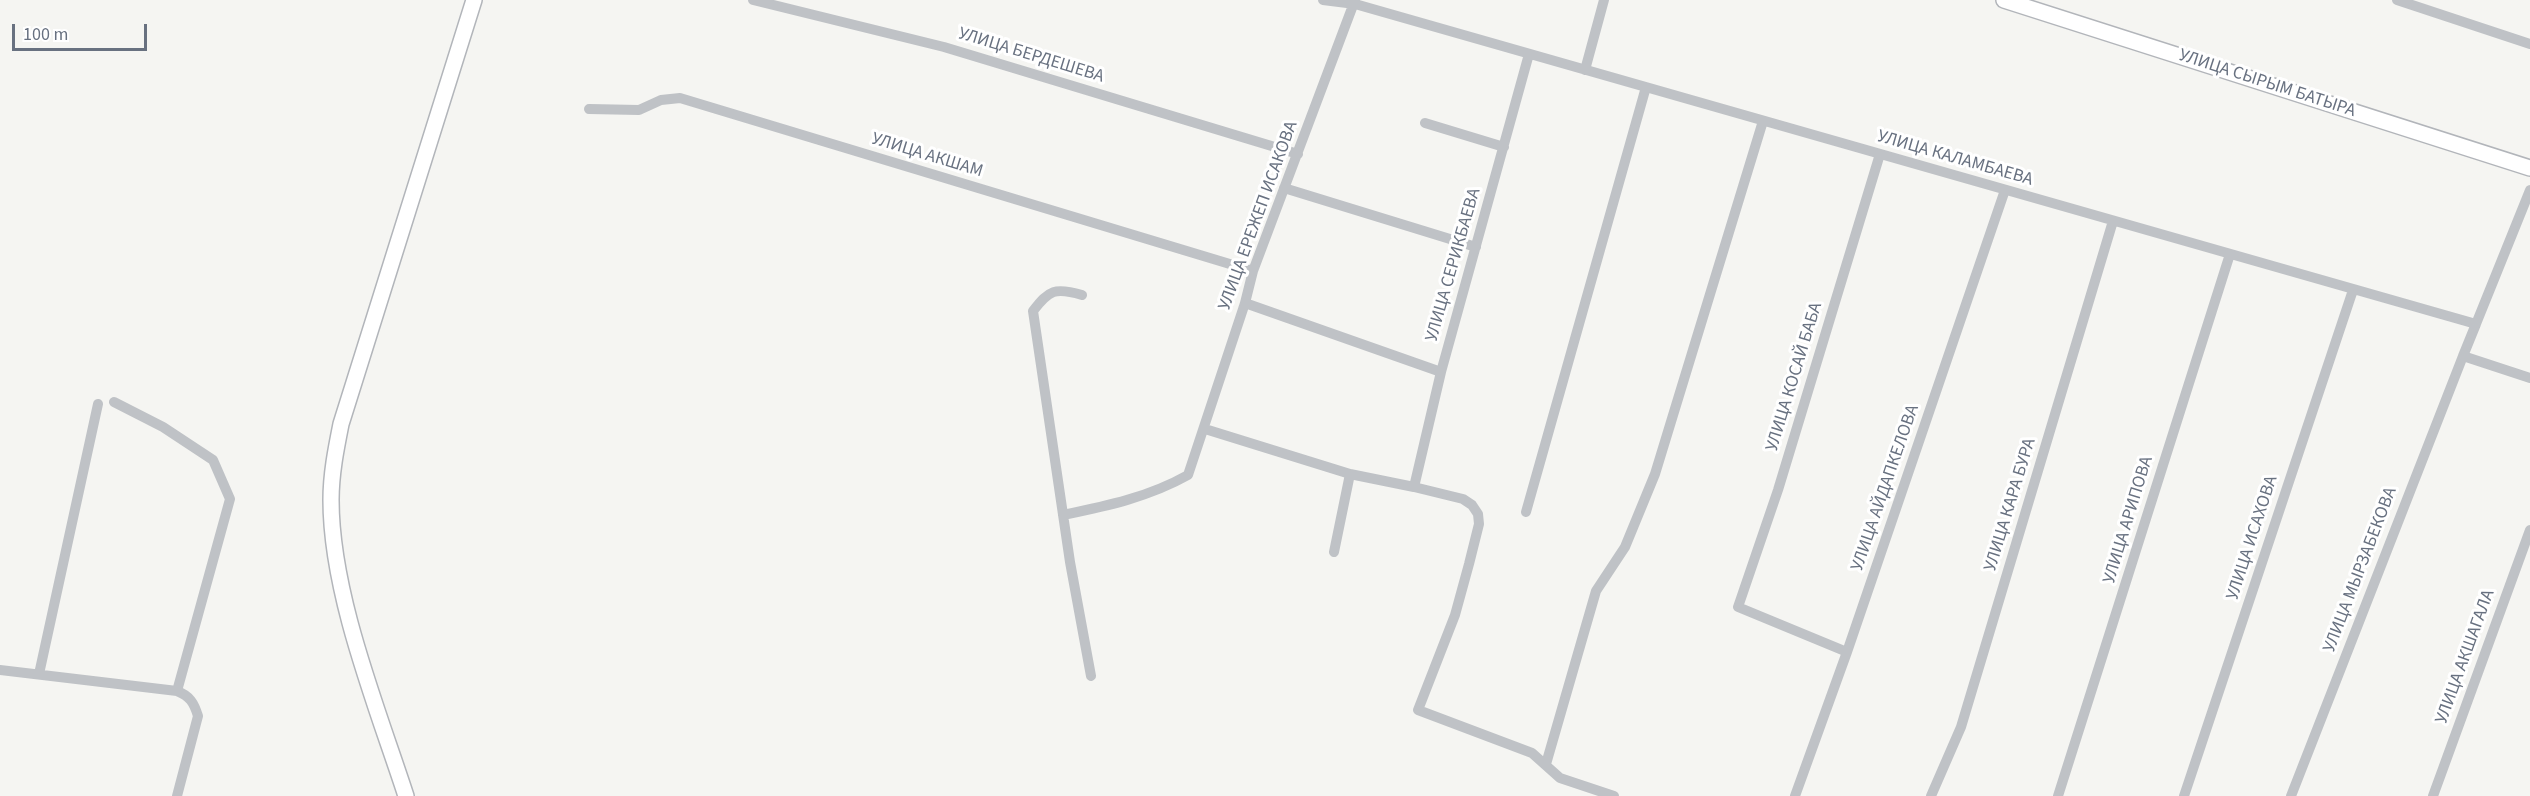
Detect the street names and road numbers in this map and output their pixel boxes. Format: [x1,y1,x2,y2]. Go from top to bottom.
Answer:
street label: УЛИЦА БЕРДЕШЕВА [956,24,1106,88]
street label: УЛИЦА СЫРЫМ БАТЫРА [2176,45,2358,123]
street label: УЛИЦА ЕРЕЖЕП ИСАКОВА [1215,119,1303,313]
street label: УЛИЦА КАЛАМБАЕВА [1875,126,2035,192]
street label: УЛИЦА АКШАМ [869,129,985,183]
street label: УЛИЦА СЕРИКБАЕВА [1422,186,1486,344]
street label: УЛИЦА КОСАЙ БАБА [1762,300,1828,454]
street label: УЛИЦА АЙДАПКЕЛОВА [1847,402,1925,574]
street label: УЛИЦА КАРА БУРА [1981,436,2041,574]
street label: УЛИЦА АРИПОВА [2099,454,2159,586]
street label: УЛИЦА ИСАХОВА [2223,473,2283,603]
street label: УЛИЦА МЫРЗАБЕКОВА [2320,484,2402,656]
street label: УЛИЦА АКШАГАЛА [2432,587,2500,727]

